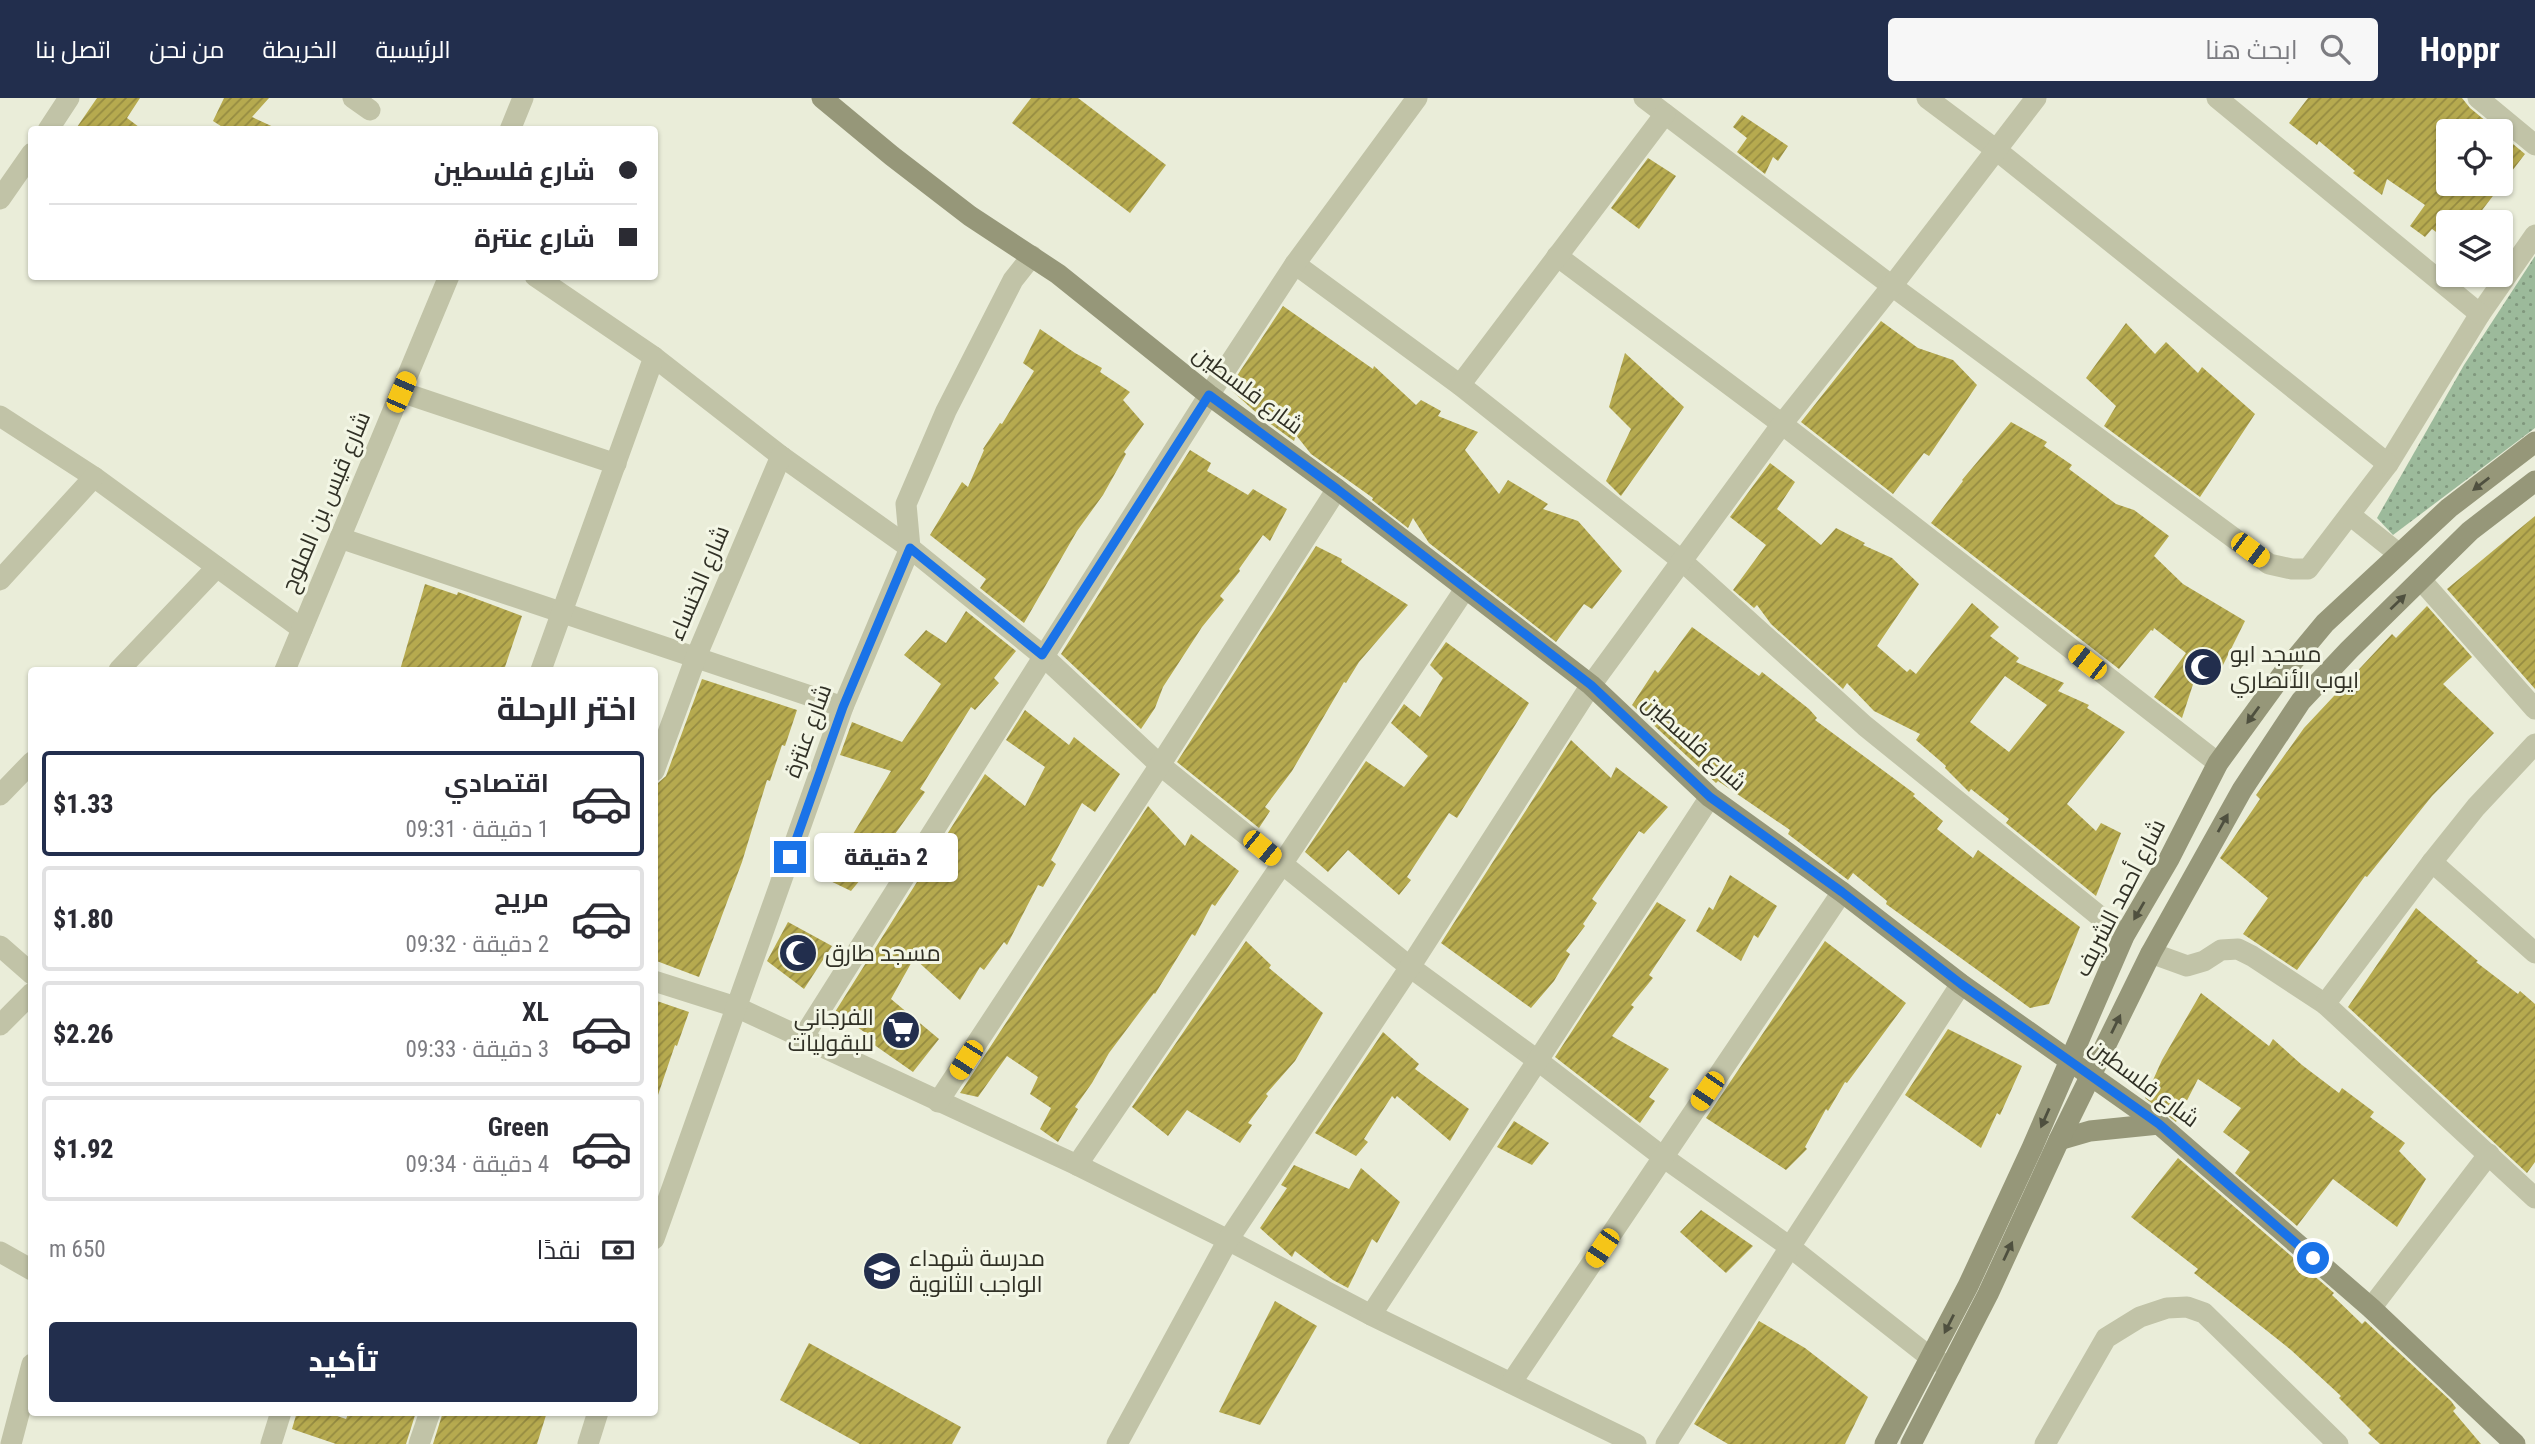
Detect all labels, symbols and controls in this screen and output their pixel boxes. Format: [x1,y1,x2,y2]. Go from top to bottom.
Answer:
search box [1888,18,2378,81]
icon: search [2316,30,2354,68]
text: Hoppr [2420,30,2500,69]
text: ابحث هنا [2205,35,2298,65]
text: اتصل بنا [35,36,111,64]
text: من نحن [149,36,225,64]
text: الخريطة [263,36,337,64]
text: الرئيسية [375,36,451,64]
map controls [2436,119,2513,287]
button: locate [2436,119,2513,196]
text: شارع فلسطين [434,156,595,186]
button: layers [2436,210,2513,287]
text: شارع عنترة [474,223,595,253]
street label: شارع فلسطين [1186,340,1308,442]
car [384,369,419,415]
street label: شارع قيس بن الملوح [276,408,378,597]
one-way arrow [2472,476,2490,490]
street label: شارع الخنساء [663,522,737,645]
car [2227,529,2274,571]
one-way arrow [2389,595,2406,611]
car [2064,641,2111,683]
place label: مسجد ابو ايوب الأنصاري [2230,641,2359,698]
mosque icon: مسجد ابو ايوب الأنصاري [2182,646,2224,688]
street label: شارع عنترة [779,681,839,782]
street label: شارع فلسطين [1635,689,1752,798]
text: اختر الرحلة [497,690,637,728]
one-way arrow [2246,706,2260,724]
text: اقتصادي [444,768,549,798]
icon: car [570,772,633,835]
text: $1.33 [53,789,114,819]
street label: شارع أحمد الشريف [2067,814,2173,982]
one-way arrow [2217,814,2229,833]
text: 1 دقيقة · 09:31 [406,816,549,843]
car [1240,827,1285,869]
callout: 2 دقيقة [814,832,958,882]
route end [774,841,806,873]
text: 2 دقيقة [844,844,928,871]
text: مريح [494,883,549,913]
icon: car [570,887,633,950]
one-way arrow [2133,902,2145,921]
text: $1.80 [53,904,114,934]
text: 2 دقيقة · 09:32 [406,931,549,958]
mosque icon: مسجد طارق [777,932,819,974]
place label: مسجد طارق [825,940,941,967]
text: XL [522,997,549,1027]
icon: car [570,1002,633,1065]
place label: الفرجاني للبقوليات [788,1004,874,1057]
supermarket icon: الفرجاني للبقوليات [880,1009,922,1051]
one-way arrow [2110,1014,2121,1034]
text: $2.26 [53,1019,114,1049]
street label: شارع فلسطين [2082,1033,2204,1135]
text: 3 دقيقة · 09:33 [406,1036,549,1063]
car [946,1037,987,1083]
car [1687,1068,1728,1114]
one-way arrow [2039,1108,2050,1129]
text: Green [488,1112,549,1142]
icon: car [570,1117,633,1180]
text: $1.92 [53,1134,114,1164]
text: 4 دقيقة · 09:34 [406,1151,549,1178]
car [1582,1225,1623,1271]
icon: cash [599,1231,637,1269]
text: نقدًا [537,1235,581,1265]
text: 650 m [49,1236,106,1263]
one-way arrow [2002,1241,2013,1262]
route start [2297,1242,2329,1274]
place label: مدرسة شهداء الواجب الثانوية [909,1245,1045,1298]
school or university icon: مدرسة شهداء الواجب الثانوية [861,1250,903,1292]
one-way arrow [1943,1314,1954,1334]
button: تأكيد [49,1322,637,1402]

